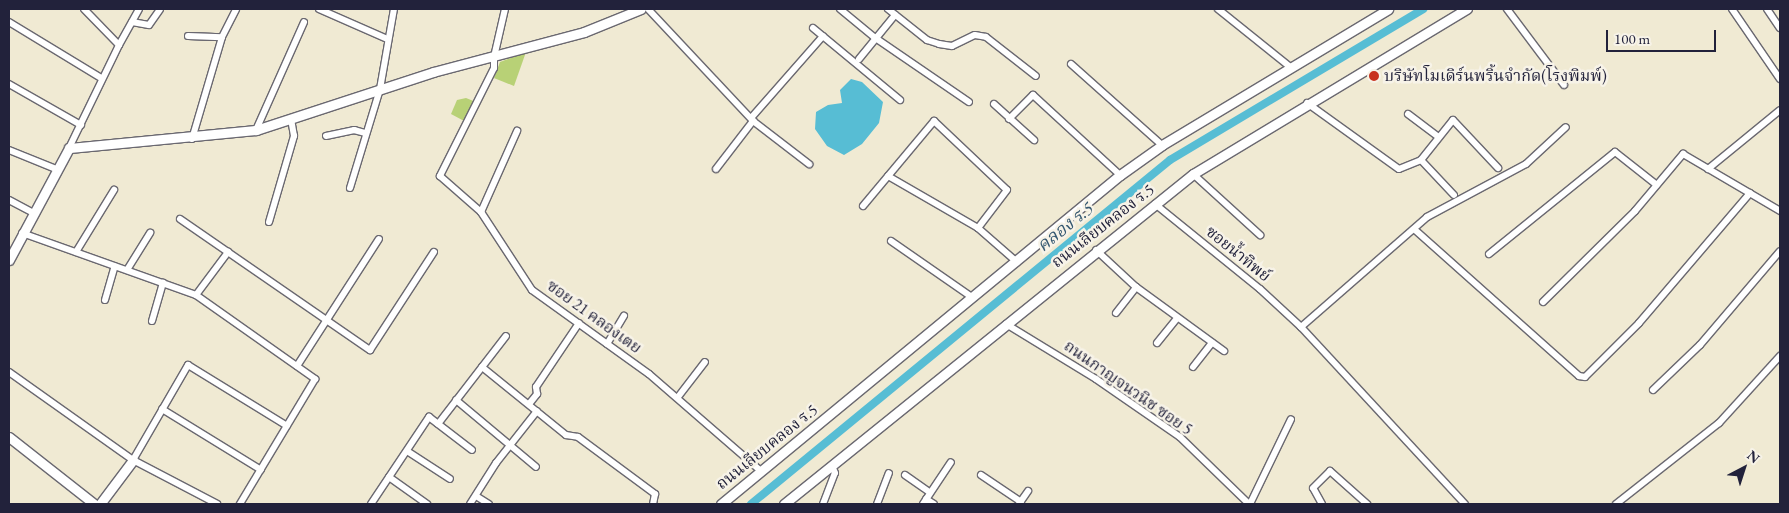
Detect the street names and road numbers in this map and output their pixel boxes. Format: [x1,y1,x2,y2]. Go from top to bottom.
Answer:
street label: ถนนเลียบคลอง ร.5 [1048,180,1158,272]
street label: ซอยน้ำทิพย์ [1202,222,1274,286]
street label: ซอย 21 คลองเตย [543,276,645,358]
street label: ถนนกาญจนวนิช ซอย 5 [1060,336,1196,440]
street label: ถนนเลียบคลอง ร.5 [712,400,822,494]

